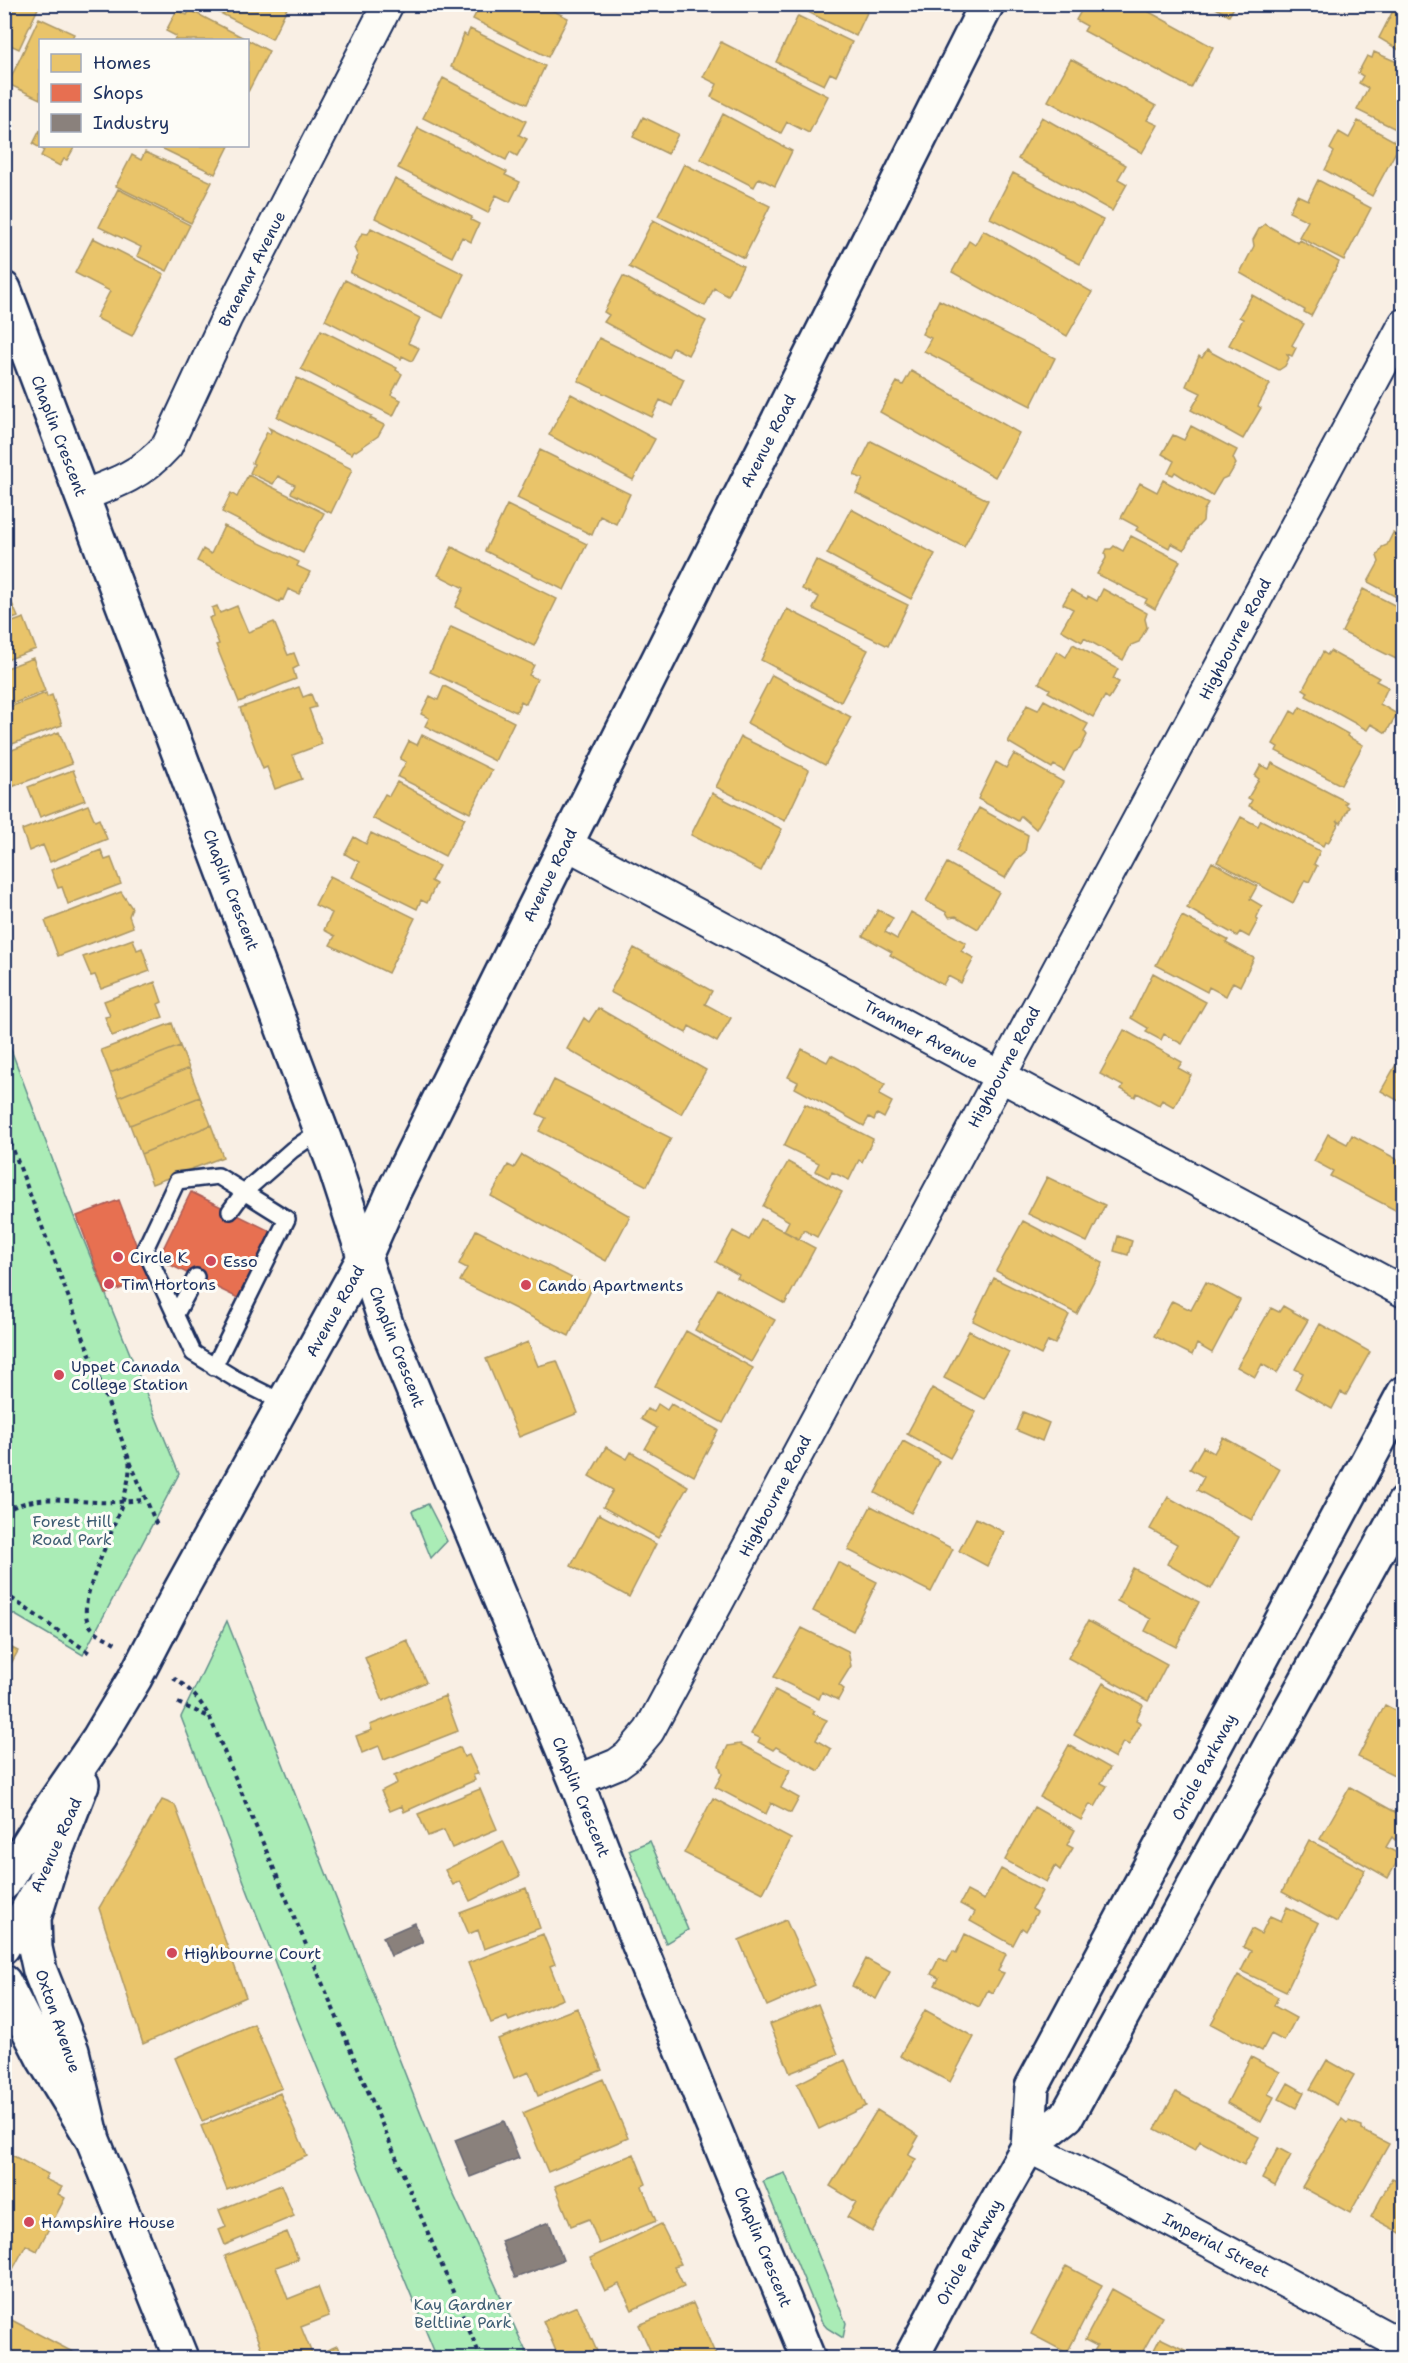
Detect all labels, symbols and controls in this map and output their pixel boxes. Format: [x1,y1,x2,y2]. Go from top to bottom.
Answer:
legend [39,39,249,147]
text: Homes [93,51,151,75]
text: Shops [93,81,144,105]
text: Industry [93,111,169,135]
street label: Braemar Avenue [214,207,290,331]
street label: Chaplin Crescent [26,372,92,500]
street label: Avenue Road [735,391,801,491]
street label: Highbourne Road [1194,574,1276,704]
street label: Avenue Road [518,825,582,925]
street label: Chaplin Crescent [198,826,264,954]
street label: Tranmer Avenue [860,995,982,1073]
street label: Highbourne Road [963,1002,1045,1132]
place label: Circle K [130,1247,189,1268]
marker: Circle K [111,1250,125,1264]
place label: Esso [223,1251,258,1272]
marker: Esso [204,1254,218,1268]
street label: Avenue Road [301,1261,369,1361]
place label: Tim Hortons [121,1274,216,1295]
place label: Cando Apartments [538,1275,684,1296]
marker: Tim Hortons [102,1277,116,1291]
marker: Cando Apartments [519,1278,533,1292]
street label: Chaplin Crescent [364,1283,430,1411]
place label: Uppet Canada College Station [71,1356,188,1395]
marker: Uppet Canada College Station [52,1368,66,1382]
street label: Highbourne Road [734,1431,816,1561]
park label: Forest Hill Road Park [32,1511,112,1550]
street label: Oriole Parkway [1167,1710,1241,1824]
street label: Chaplin Crescent [547,1734,615,1860]
street label: Avenue Road [26,1794,86,1896]
place label: Highbourne Court [184,1943,321,1964]
marker: Highbourne Court [165,1946,179,1960]
street label: Oxton Avenue [31,1967,85,2075]
street label: Chaplin Crescent [729,2184,797,2310]
street label: Oriole Parkway [931,2195,1007,2309]
street label: Imperial Street [1159,2208,1273,2282]
place label: Hampshire House [41,2212,175,2233]
marker: Hampshire House [22,2215,36,2229]
park label: Kay Gardner Beltline Park [413,2294,513,2333]

